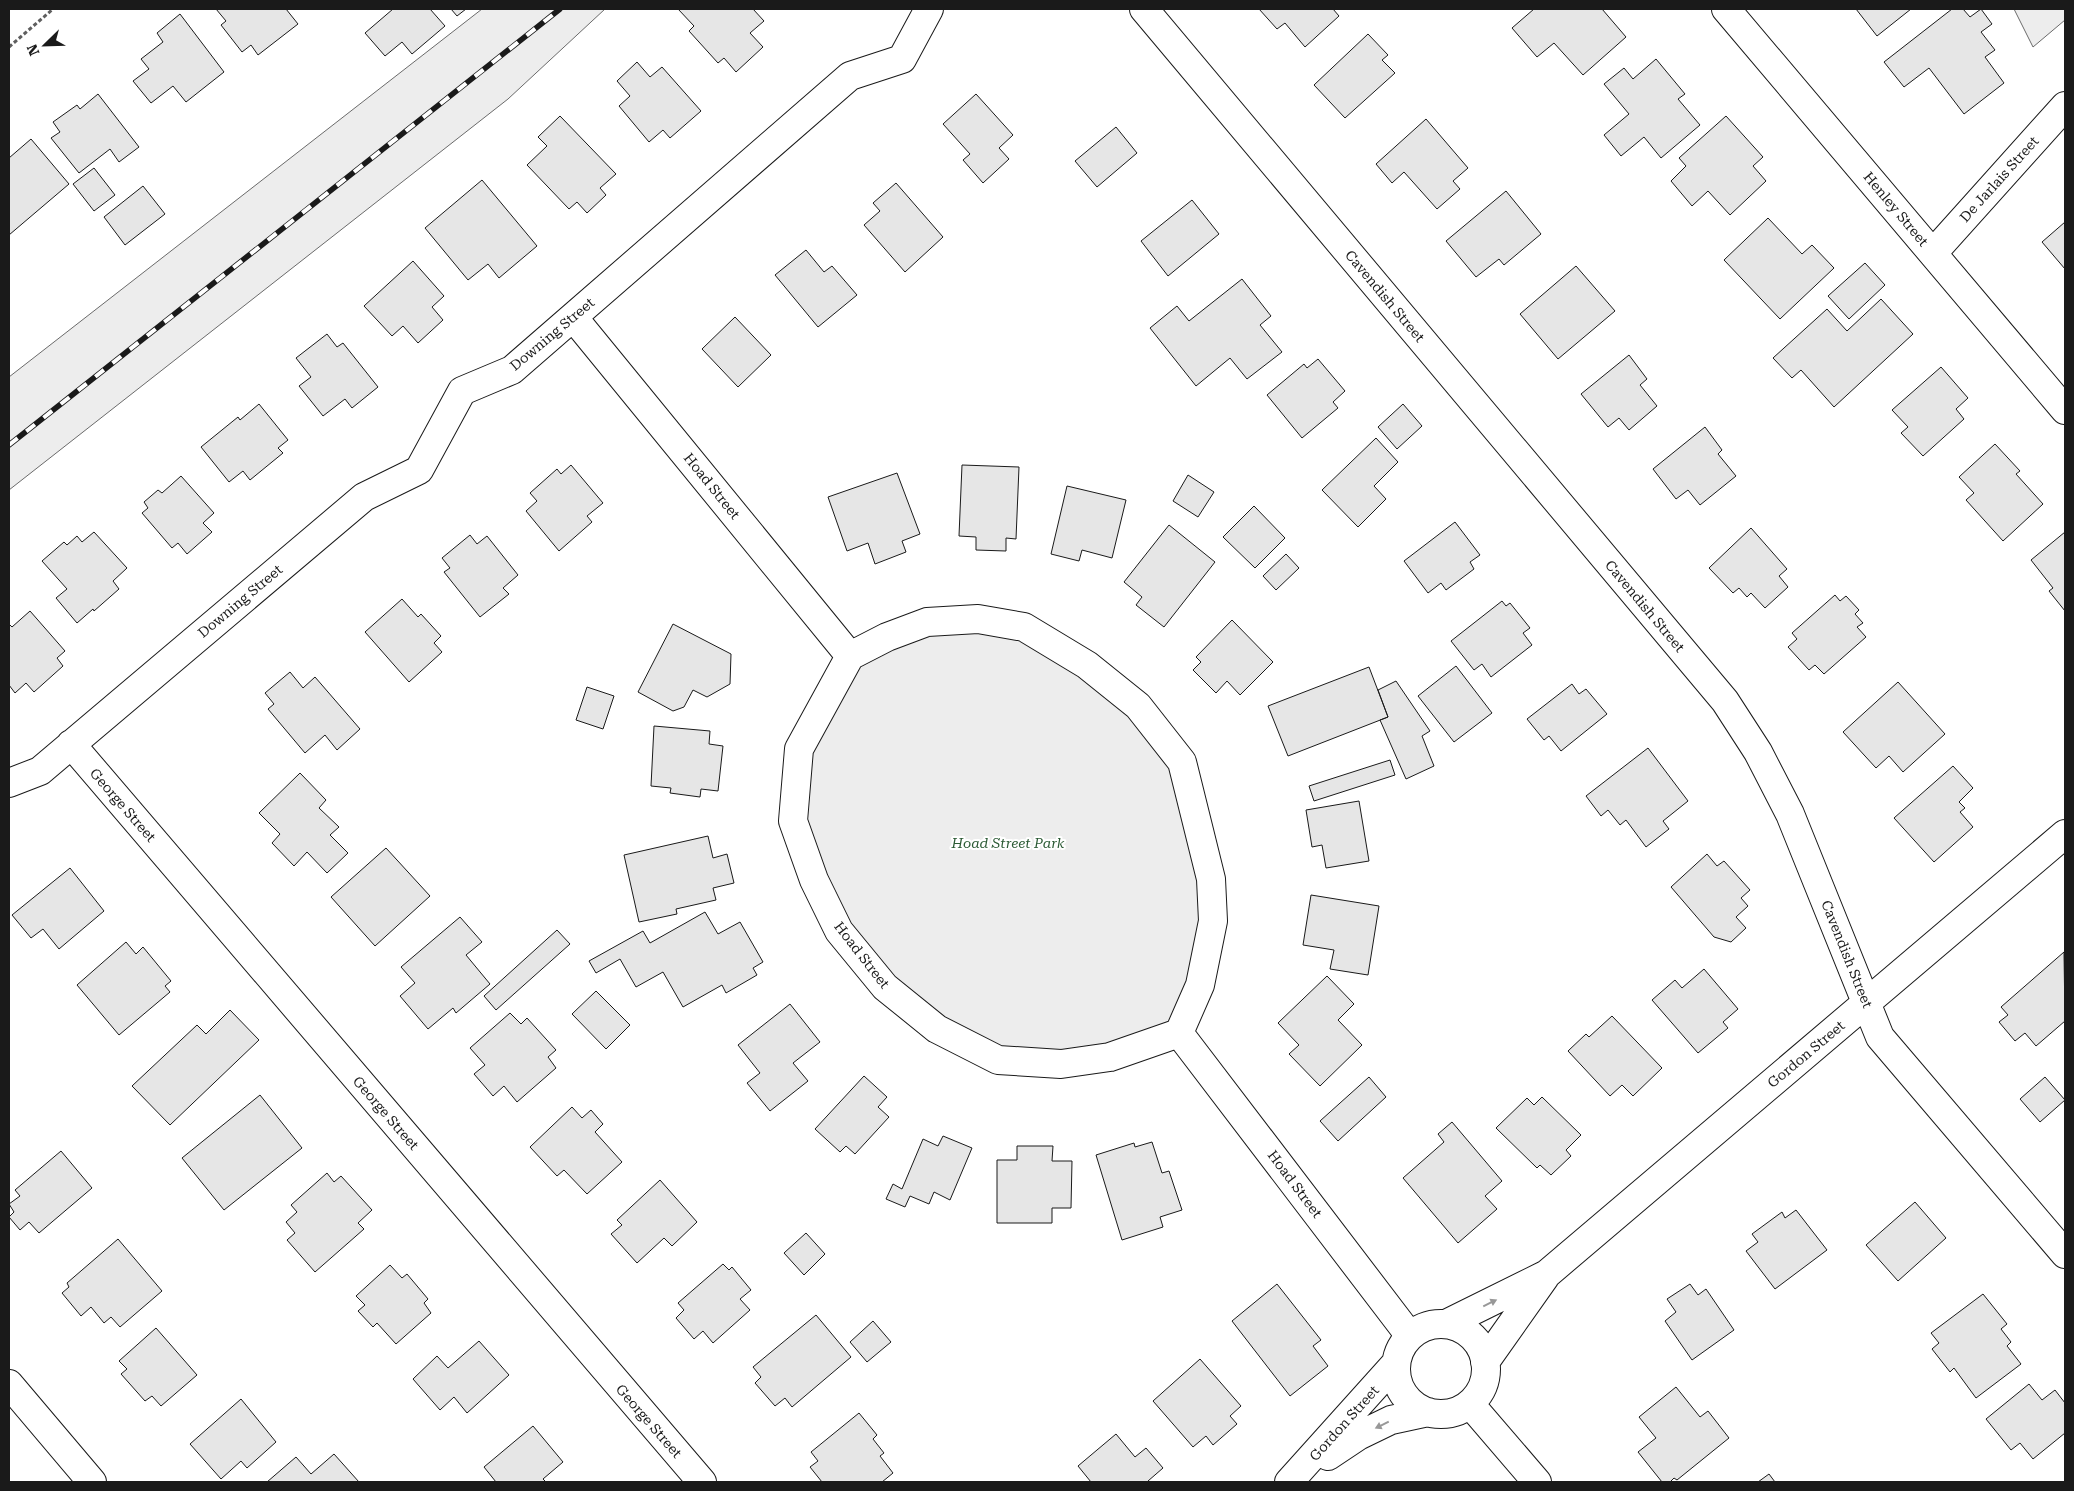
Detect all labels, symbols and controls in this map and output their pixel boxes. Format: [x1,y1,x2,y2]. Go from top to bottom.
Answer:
north arrow [20,20,70,70]
text: N [23,42,43,58]
street label: De Jarlais Street [1956,133,2042,225]
street label: Henley Street [1860,169,1932,249]
street label: Cavendish Street [1342,247,1428,345]
street label: Downing Street [507,294,597,374]
street label: Hoad Street [681,450,743,522]
street label: Cavendish Street [1602,557,1688,655]
street label: Downing Street [195,561,285,641]
street label: George Street [87,765,159,845]
park label: Hoad Street Park [951,835,1065,851]
street label: Cavendish Street [1818,898,1876,1010]
street label: Hoad Street [831,919,893,991]
street label: Gordon Street [1764,1017,1848,1091]
street label: George Street [350,1073,422,1153]
street label: Hoad Street [1265,1147,1325,1221]
one-way arrow [1483,1299,1497,1307]
street label: George Street [613,1381,685,1461]
street label: Gordon Street [1306,1382,1382,1464]
one-way arrow [1374,1421,1389,1429]

